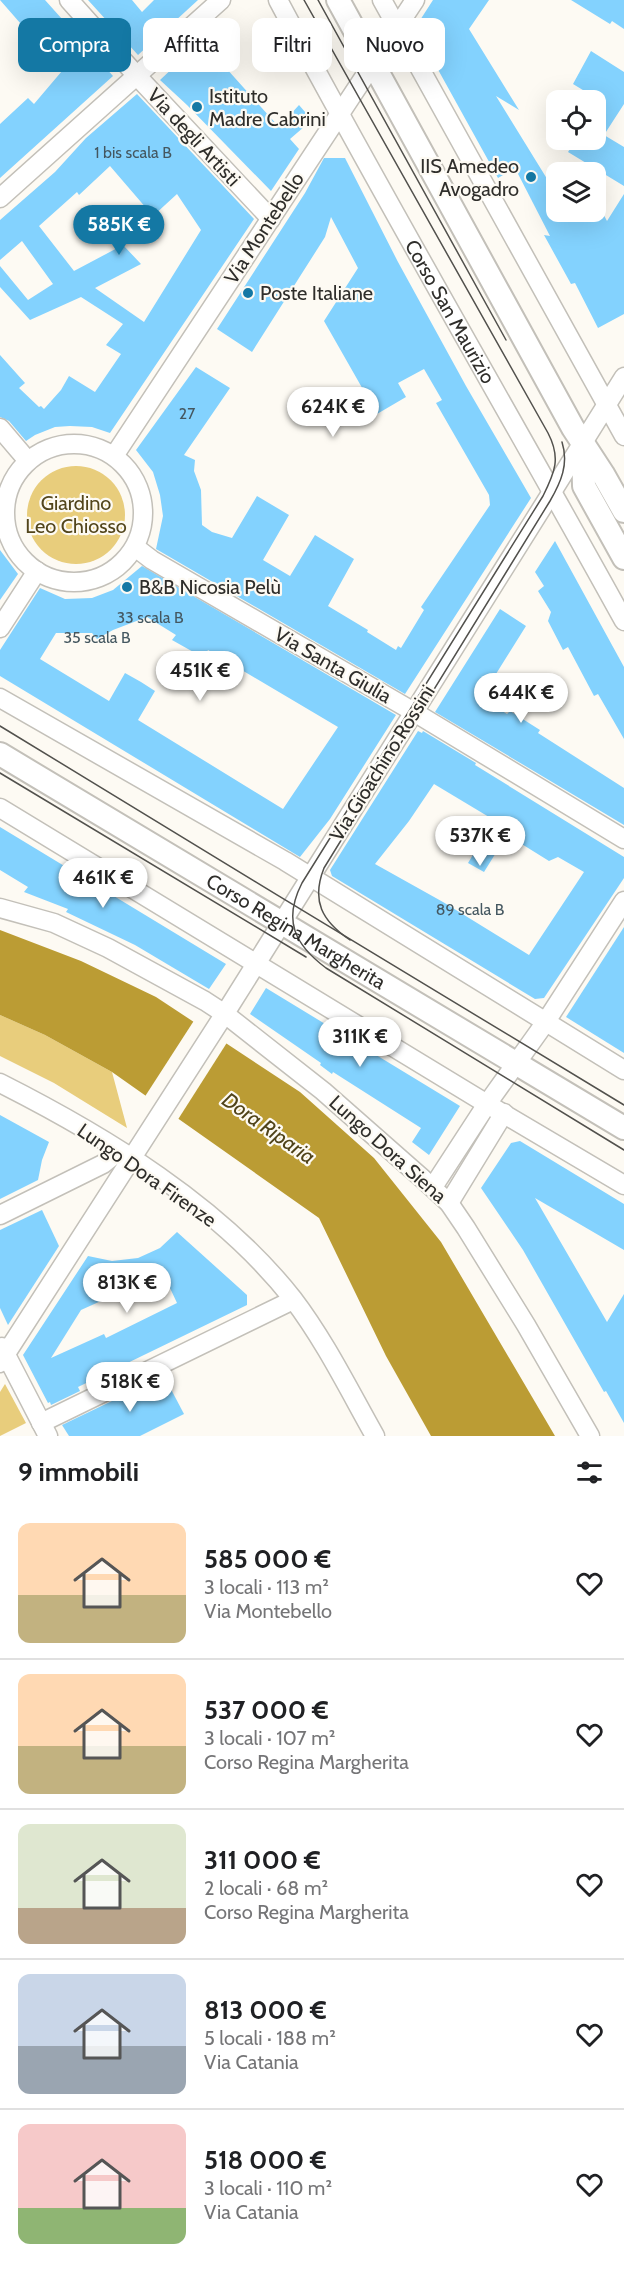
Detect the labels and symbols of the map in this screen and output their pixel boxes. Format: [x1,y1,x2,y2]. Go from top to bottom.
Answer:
street label: Via degli Artisti [143,83,245,191]
place label: Istituto Madre Cabrini [209,84,326,131]
marker: Istituto Madre Cabrini [190,100,204,114]
house number: 1 bis scala B [94,143,172,162]
place label: IIS Amedeo Avogadro [420,154,519,201]
street label: Via Montebello [219,168,309,288]
marker: IIS Amedeo Avogadro [524,170,538,184]
pin: 585K € [70,205,168,256]
street label: Corso San Maurizio [400,235,500,388]
place label: Poste Italiane [260,281,373,305]
marker: Poste Italiane [241,286,255,300]
pin: 624K € [284,387,382,438]
house number: 27 [179,404,195,423]
park label: Giardino Leo Chiosso [25,491,127,538]
place label: B&B Nicosia Pelù [139,575,281,599]
marker: B&B Nicosia Pelù [120,580,134,594]
house number: 33 scala B [116,608,184,627]
street label: Via Santa Giulia [270,622,396,708]
house number: 35 scala B [63,628,131,647]
pin: 451K € [151,651,249,702]
pin: 644K € [472,673,570,724]
street label: Via Gioachino Rossini [324,681,440,845]
pin: 537K € [431,816,529,867]
pin: 461K € [54,858,152,909]
street label: Corso Regina Margherita [202,868,390,995]
house number: 89 scala B [436,900,505,919]
pin: 311K € [311,1017,409,1068]
water label: Dora Riparia [218,1087,320,1169]
street label: Lungo Dora Siena [324,1090,452,1208]
street label: Lungo Dora Firenze [73,1118,221,1232]
pin: 813K € [78,1263,176,1314]
pin: 518K € [81,1362,179,1413]

